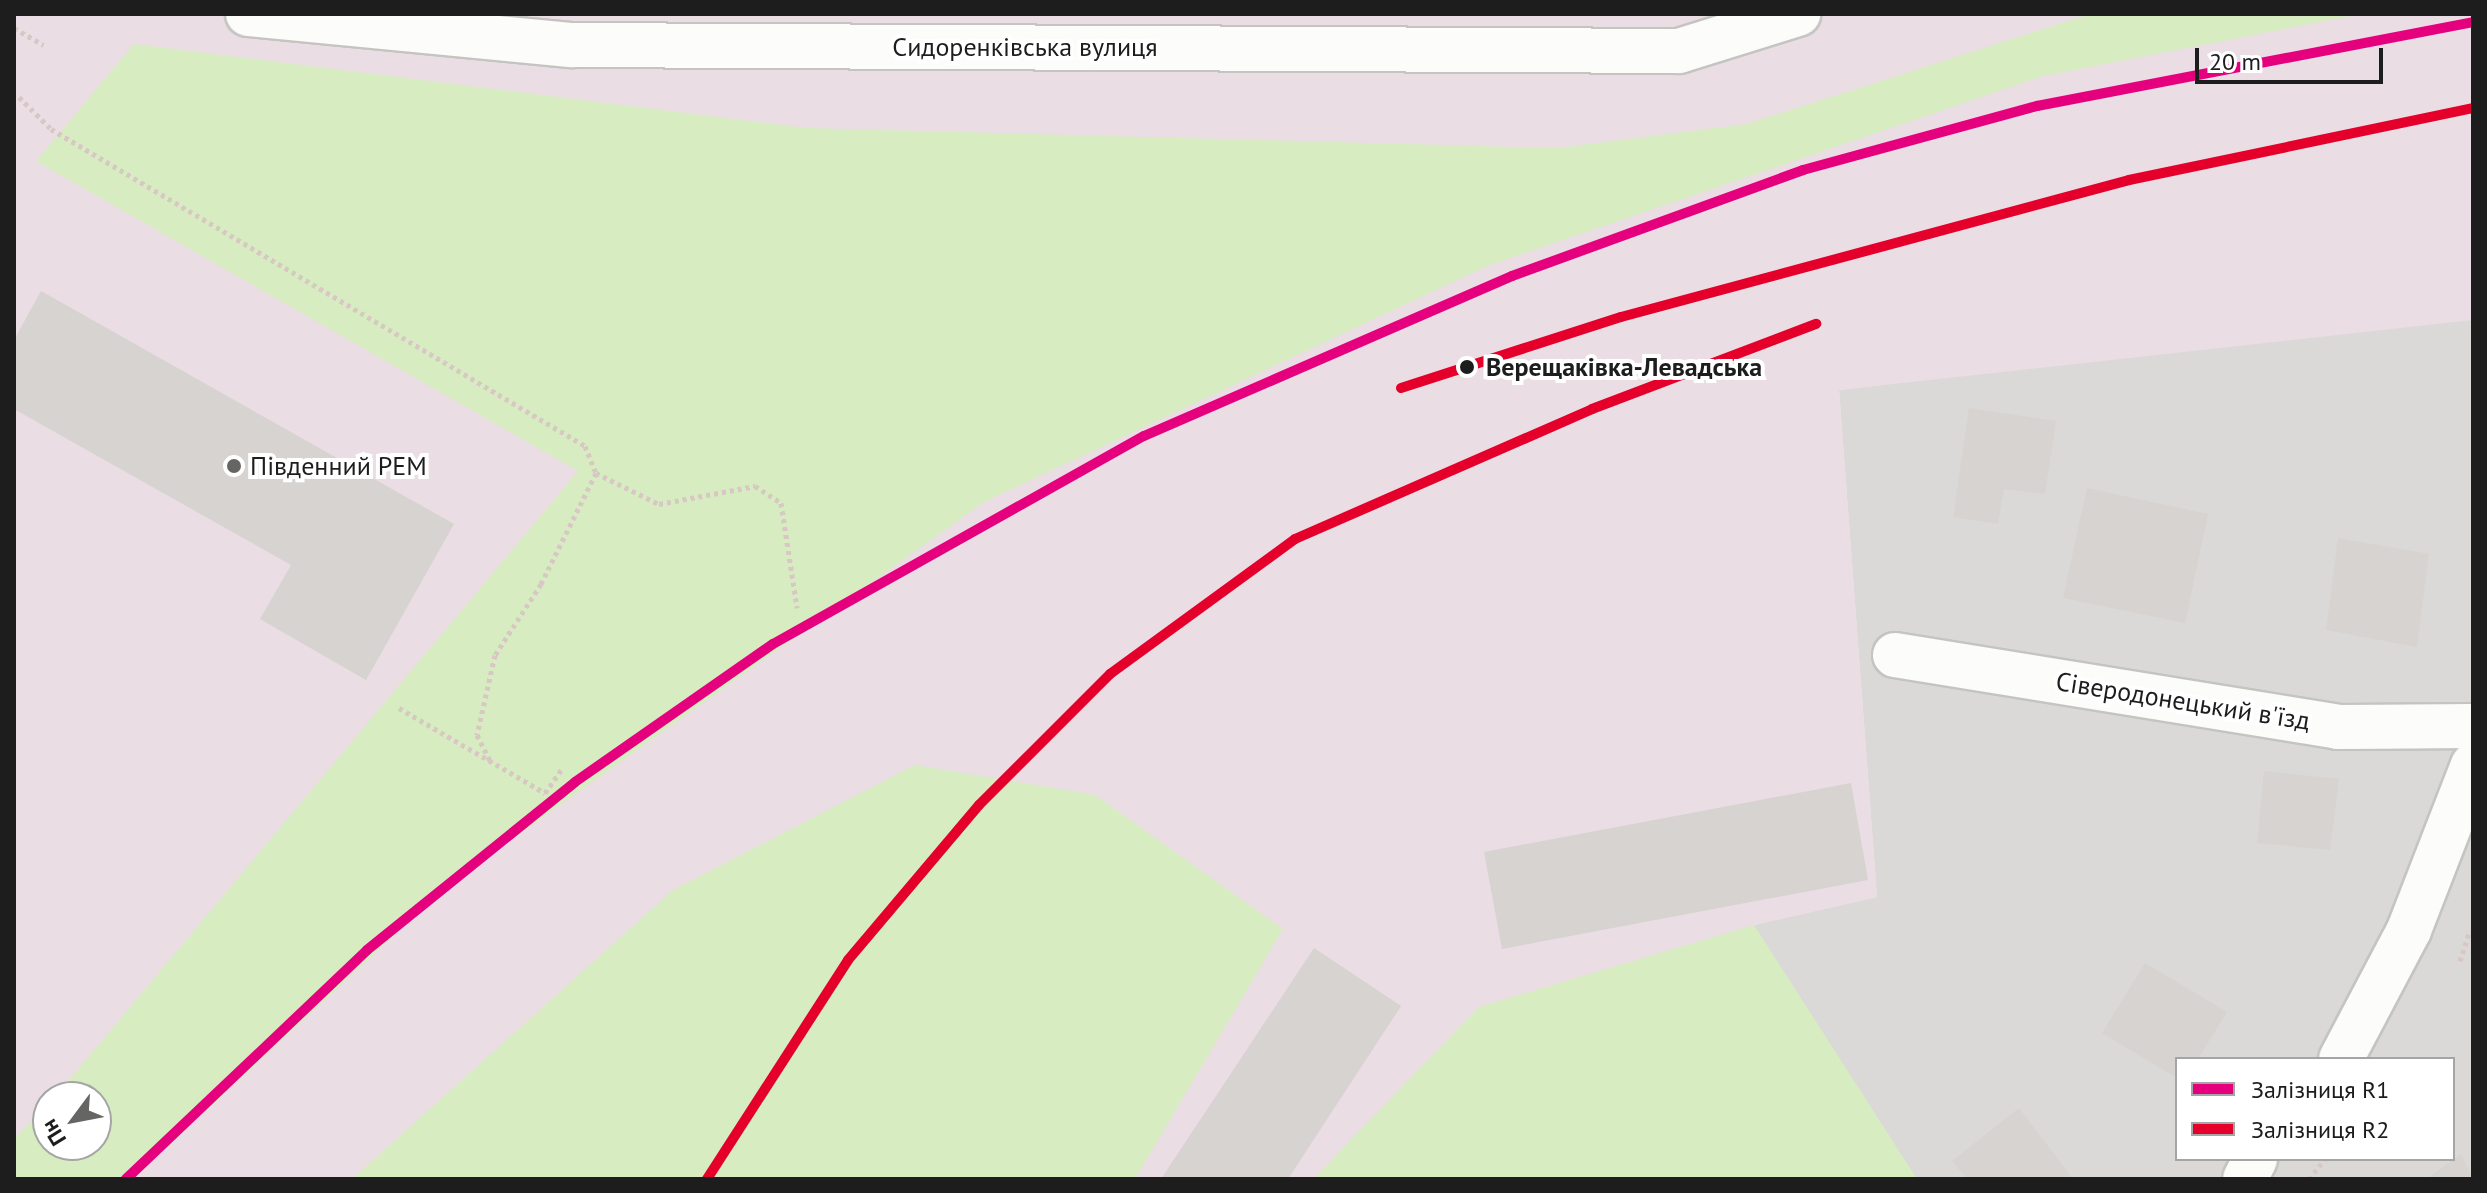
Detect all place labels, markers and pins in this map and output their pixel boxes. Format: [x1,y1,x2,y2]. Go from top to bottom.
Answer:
place label: Верещаківка-Левадська [1486,351,1762,383]
marker: Верещаківка-Левадська [1455,355,1479,379]
place label: Південний РЕМ [250,450,427,482]
marker: Південний РЕМ [225,457,243,475]

